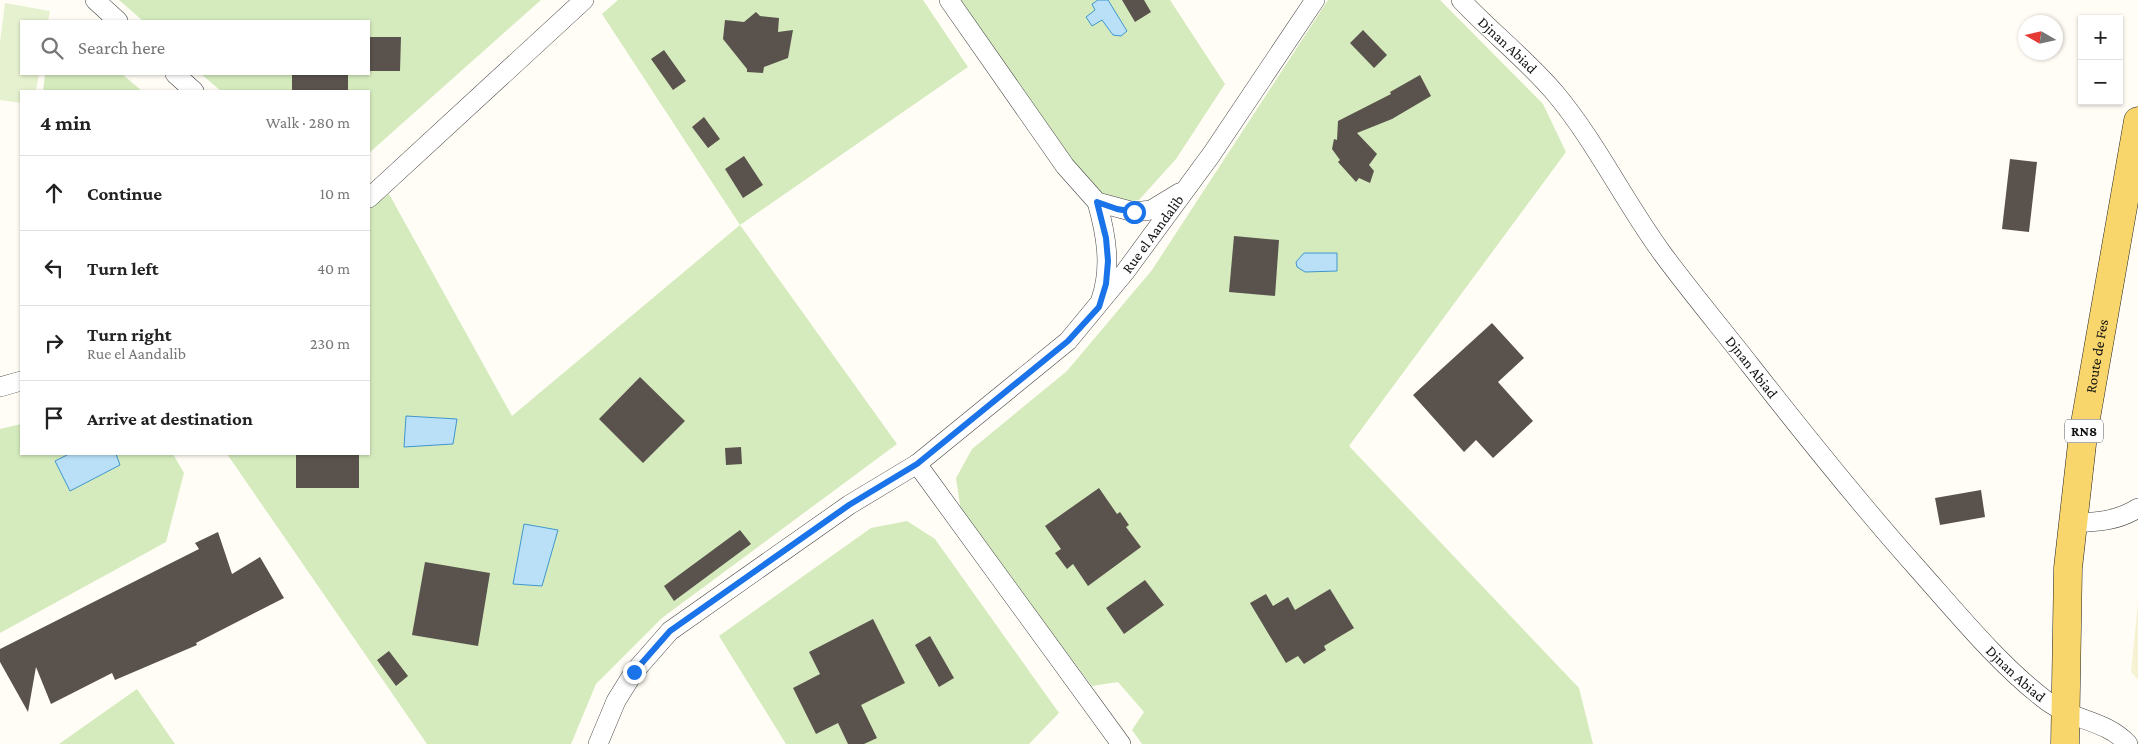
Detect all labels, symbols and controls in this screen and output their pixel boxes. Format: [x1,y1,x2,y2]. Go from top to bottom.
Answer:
street label: Djnan Abiad [1475,14,1540,77]
north arrow [2018,15,2063,60]
map controls [2078,15,2123,105]
button: + [2078,15,2123,60]
search box [20,20,370,75]
icon: search [38,34,66,62]
text: Search here [78,37,165,58]
button: − [2078,60,2123,105]
text: 4 min [40,111,91,135]
text: Walk · 280 m [266,114,350,131]
icon: ahead [40,179,68,207]
text: Continue [87,183,162,204]
text: 10 m [320,185,350,202]
street label: Rue el Aandalib [1119,192,1187,276]
route start [1123,201,1146,224]
icon: left [40,254,68,282]
text: Turn left [87,258,159,279]
text: 40 m [317,260,350,277]
street label: Route de Fes [2083,318,2111,394]
text: Turn right [87,324,172,345]
icon: right [40,329,68,357]
street label: Djnan Abiad [1722,333,1781,401]
text: 230 m [310,335,350,352]
text: Rue el Aandalib [87,345,186,362]
icon: arrive [40,404,68,432]
text: Arrive at destination [87,408,253,429]
road number: RN8 [2065,420,2103,442]
street label: Djnan Abiad [1983,643,2049,705]
route end [623,661,646,684]

